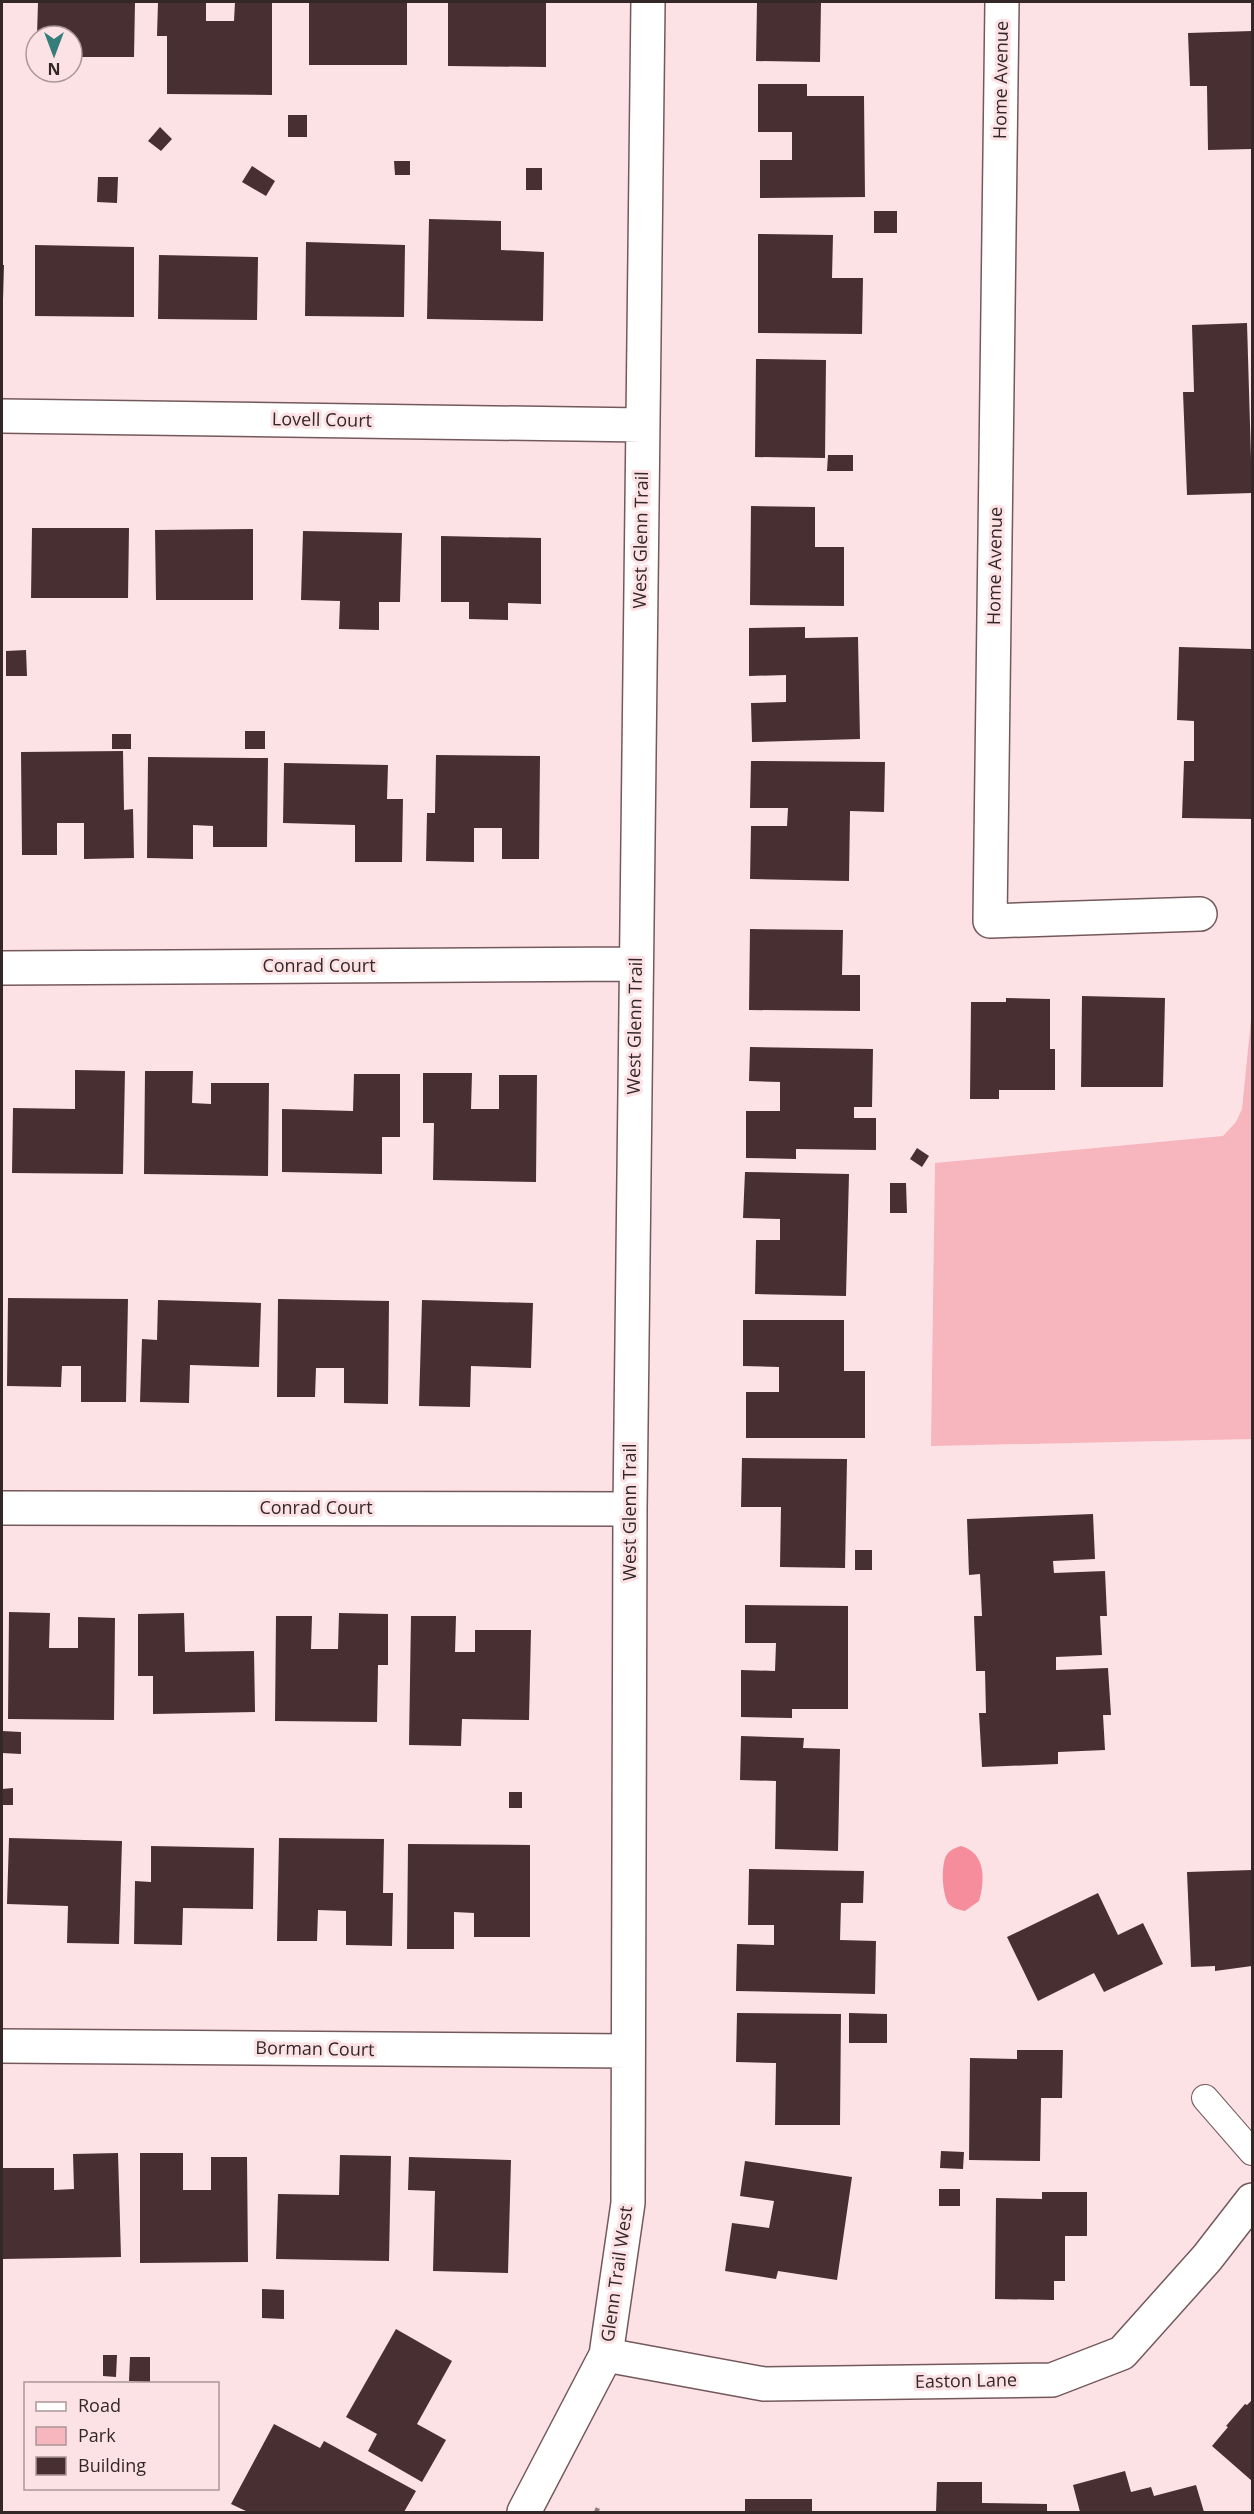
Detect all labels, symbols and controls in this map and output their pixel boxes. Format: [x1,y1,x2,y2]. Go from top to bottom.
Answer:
street label: Home Avenue [987,21,1013,139]
north arrow [24,24,84,84]
text: N [47,58,61,80]
street label: Lovell Court [272,406,372,432]
street label: West Glenn Trail [627,471,653,609]
street label: Home Avenue [981,507,1007,625]
street label: Conrad Court [262,953,376,977]
street label: West Glenn Trail [621,957,647,1095]
street label: West Glenn Trail [617,1443,641,1581]
street label: Conrad Court [259,1495,373,1519]
street label: Borman Court [255,2035,375,2061]
street label: Glenn Trail West [595,2204,637,2343]
street label: Easton Lane [915,2367,1017,2393]
legend [24,2382,219,2490]
text: Road [78,2393,121,2417]
text: Park [78,2423,116,2447]
text: Building [78,2453,146,2477]

